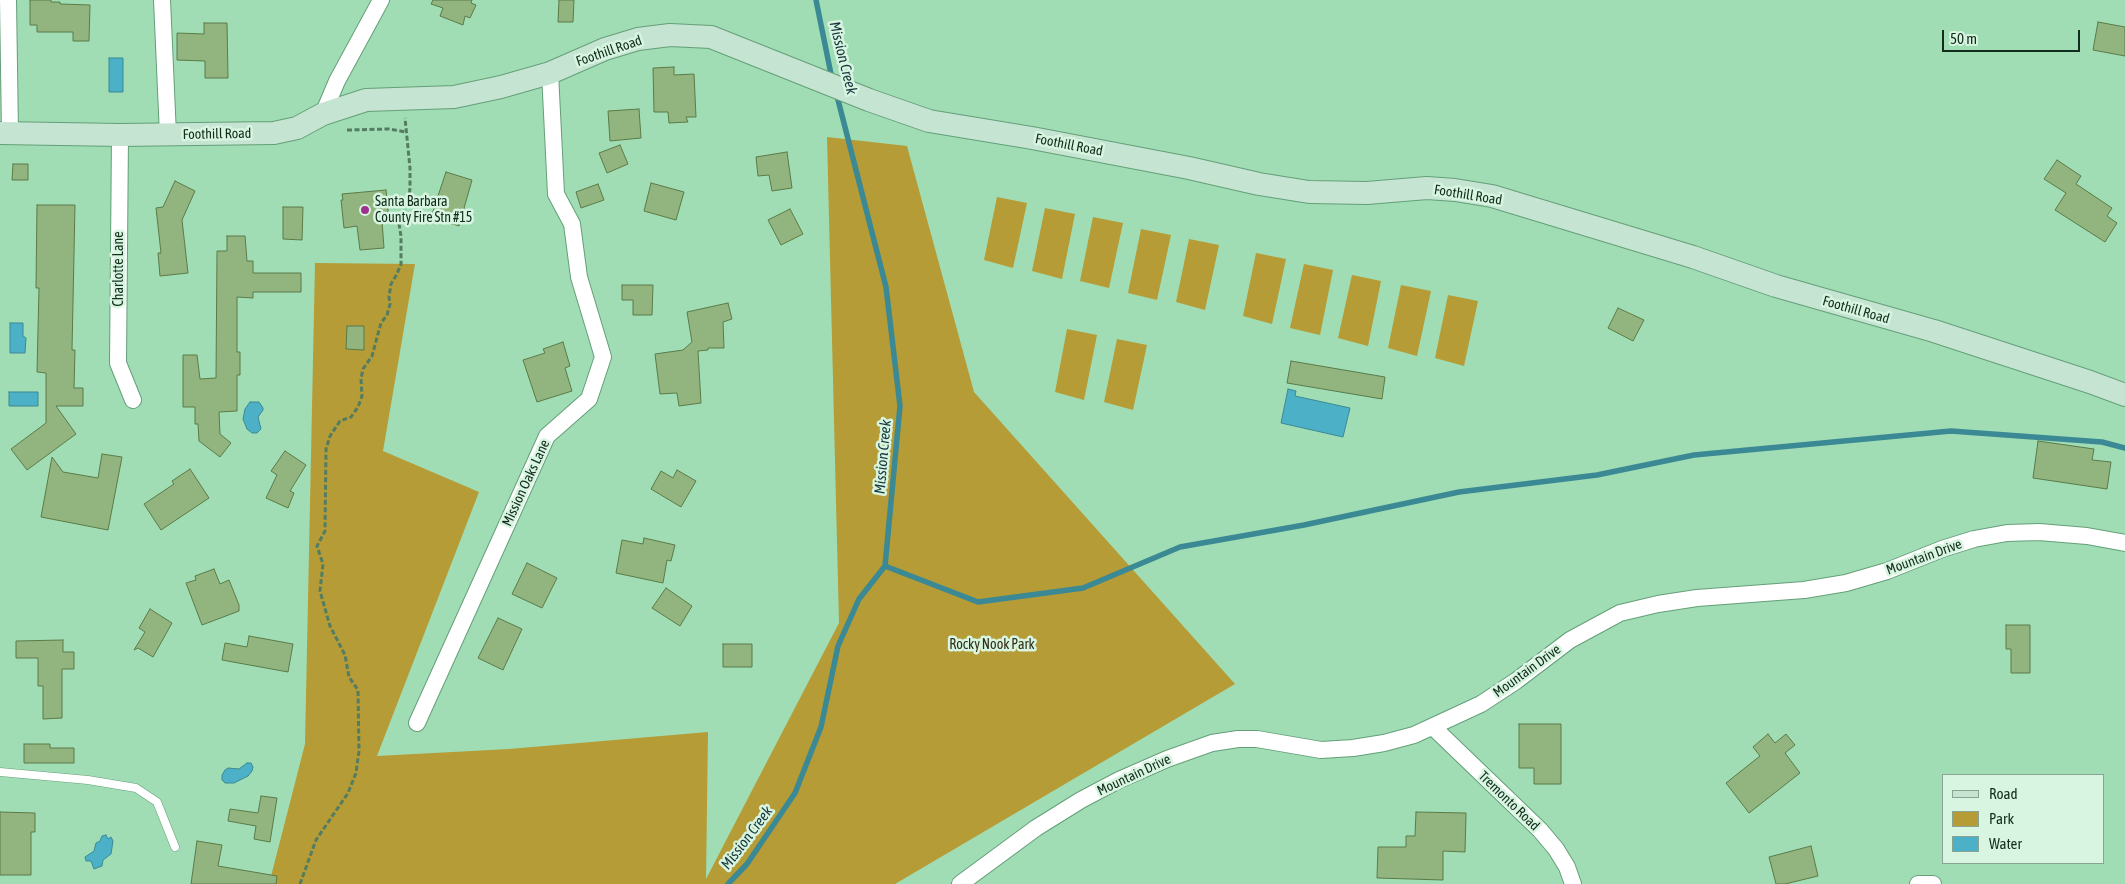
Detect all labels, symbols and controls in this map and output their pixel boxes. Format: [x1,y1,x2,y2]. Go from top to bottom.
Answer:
water label: Mission Creek [825,20,861,96]
scale bar [1945,20,2082,52]
text: 50 m [1950,30,1977,47]
street label: Foothill Road [574,32,644,70]
street label: Foothill Road [183,125,251,143]
street label: Foothill Road [1034,130,1104,160]
street label: Foothill Road [1433,181,1503,209]
place label: Santa Barbara County Fire Stn #15 [375,194,472,226]
marker: Santa Barbara County Fire Stn #15 [359,204,371,216]
street label: Charlotte Lane [111,231,127,307]
street label: Foothill Road [1821,292,1891,328]
water label: Mission Creek [871,419,895,495]
street label: Mission Oaks Lane [499,437,553,529]
street label: Mountain Drive [1884,536,1964,578]
park label: Rocky Nook Park [949,637,1035,653]
street label: Mountain Drive [1490,641,1564,701]
street label: Mountain Drive [1095,751,1173,799]
street label: Tremonto Road [1475,768,1543,834]
legend [1942,774,2105,864]
text: Road [1989,785,2018,802]
water label: Mission Creek [717,803,777,873]
text: Park [1989,810,2014,827]
text: Water [1989,835,2022,852]

